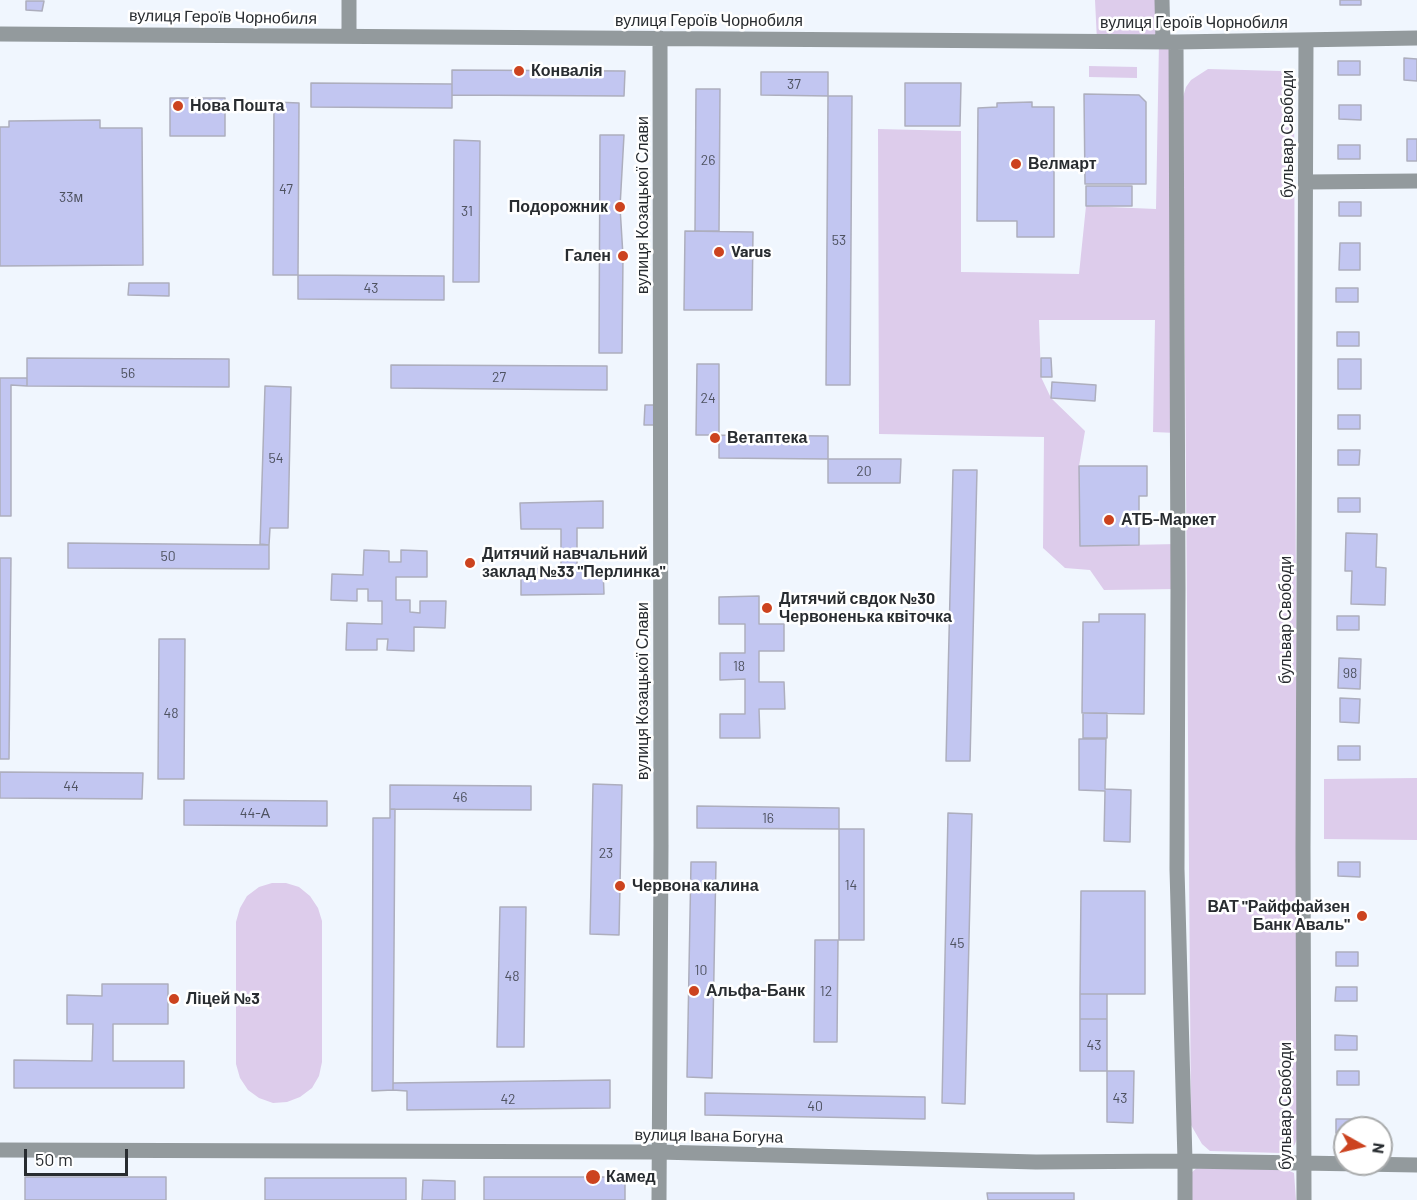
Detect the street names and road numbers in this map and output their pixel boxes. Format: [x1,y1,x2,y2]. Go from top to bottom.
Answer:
street label: вулиця Героїв Чорнобиля [129,6,317,28]
street label: вулиця Героїв Чорнобиля [615,11,803,31]
street label: вулиця Героїв Чорнобиля [1100,13,1288,33]
street label: бульвар Свободи [1278,70,1298,198]
street label: вулиця Козацької Слави [633,116,653,294]
street label: бульвар Свободи [1276,556,1296,684]
street label: вулиця Козацької Слави [633,602,653,780]
street label: бульвар Свободи [1276,1042,1296,1170]
street label: вулиця Івана Богуна [635,1125,783,1147]

